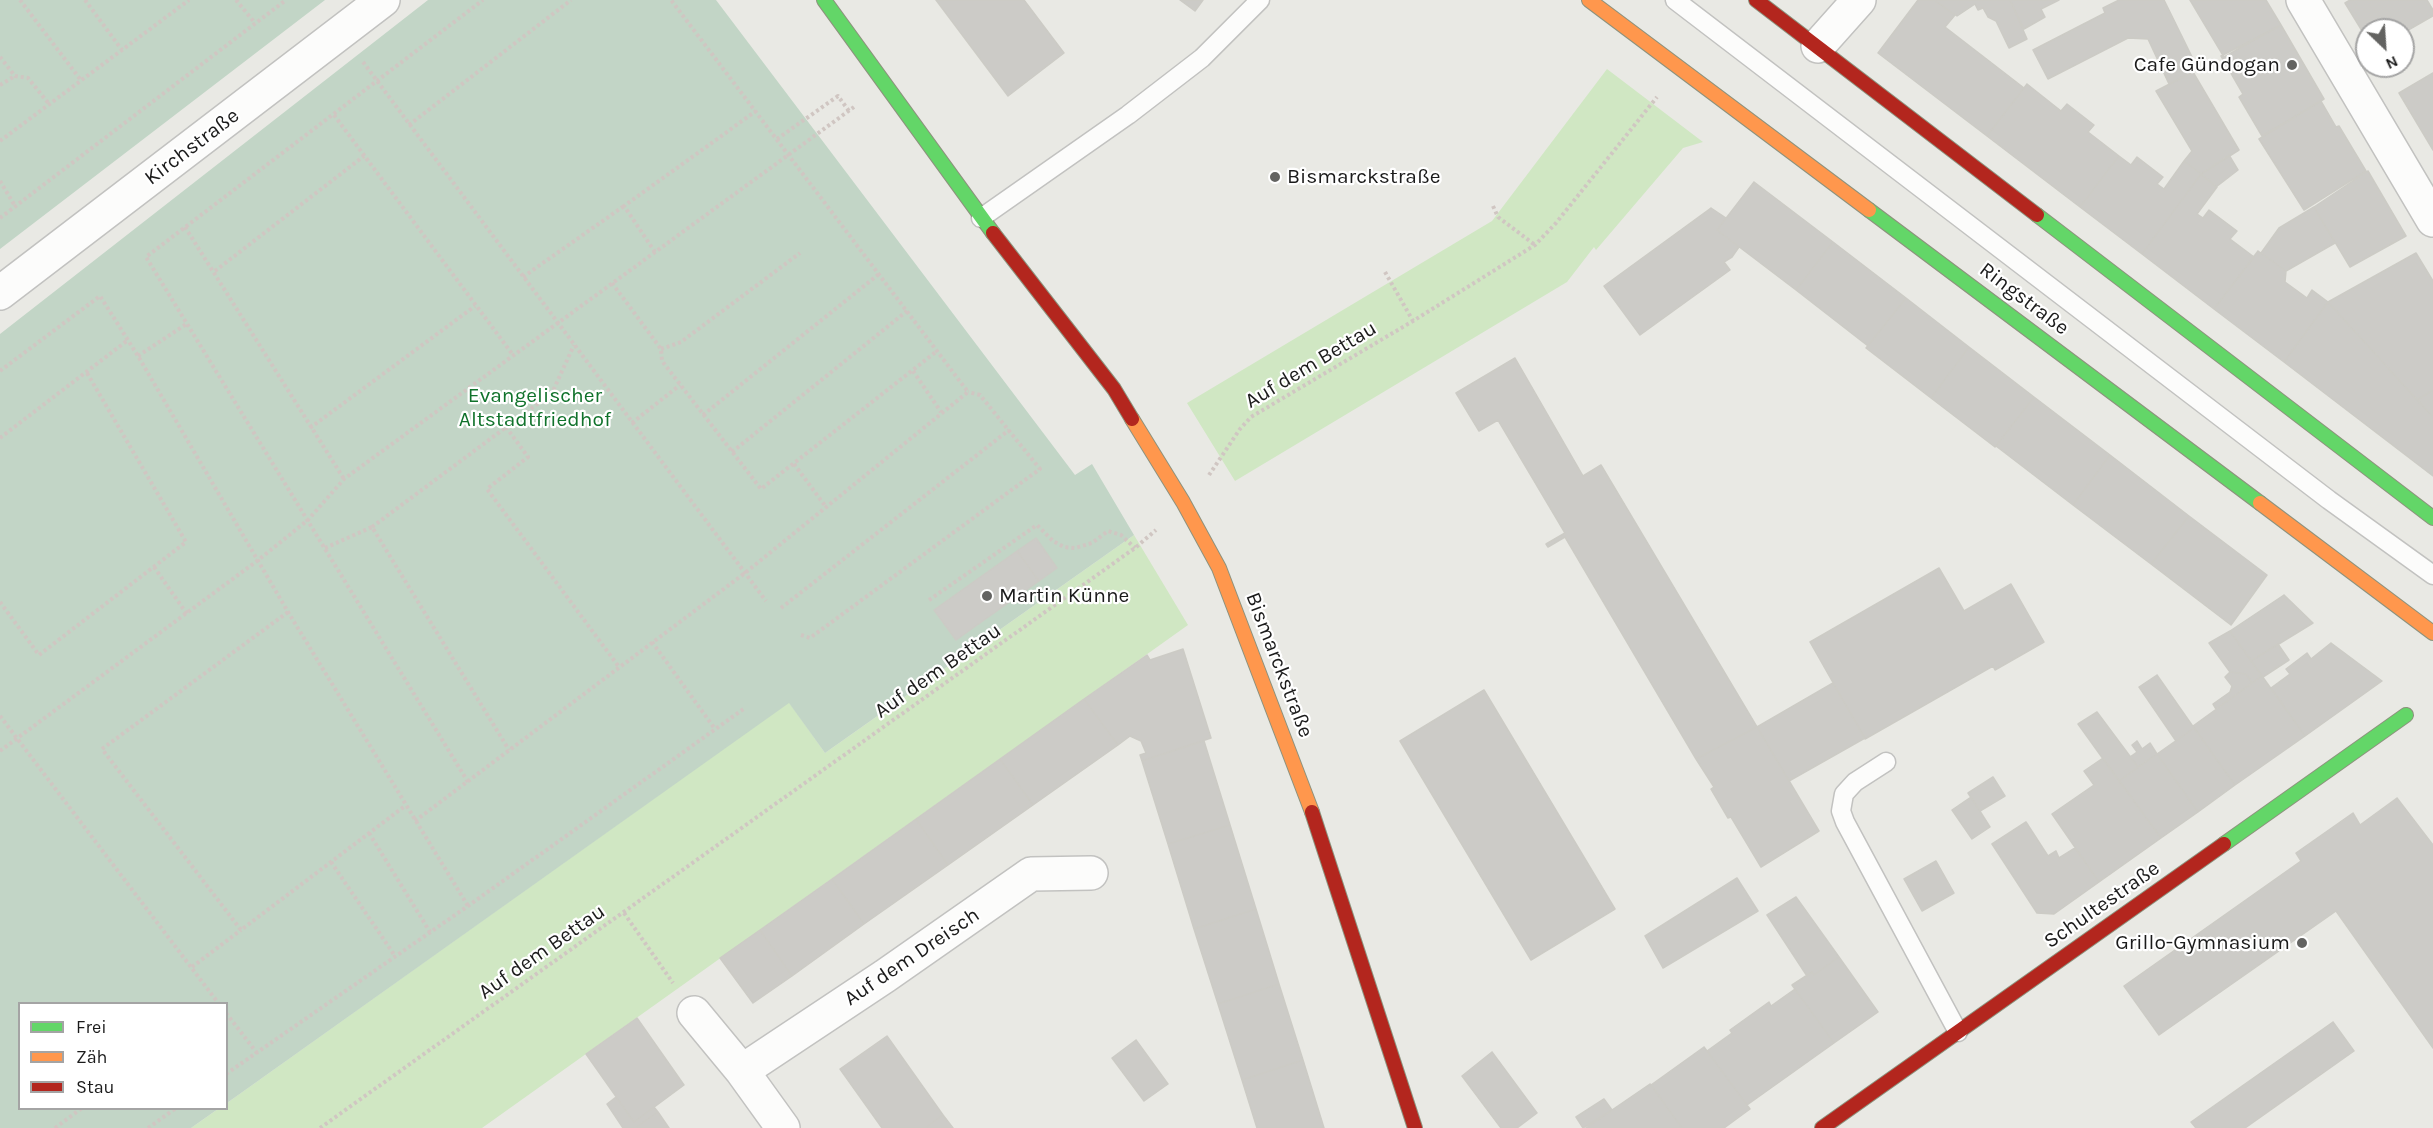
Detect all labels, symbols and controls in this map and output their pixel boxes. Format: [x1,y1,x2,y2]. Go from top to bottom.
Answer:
north arrow [2355,18,2415,78]
place label: Cafe Gündogan [2134,52,2280,78]
text: N [2383,52,2401,74]
marker: Cafe Gündogan [2285,58,2299,72]
street label: Kirchstraße [140,103,244,191]
place label: Bismarckstraße [1287,164,1441,190]
marker: Bismarckstraße [1268,170,1282,184]
street label: Ringstraße [1974,257,2074,341]
street label: Auf dem Bettau [1241,316,1381,414]
park label: Evangelischer Altstadtfriedhof [459,383,611,433]
place label: Martin Künne [999,583,1129,609]
marker: Martin Künne [980,589,994,603]
street label: Bismarckstraße [1240,589,1318,741]
street label: Auf dem Bettau [870,618,1006,724]
street label: Schultestraße [2039,856,2165,954]
street label: Auf dem Bettau [474,899,610,1005]
street label: Auf dem Dreisch [840,902,984,1012]
place label: Grillo-Gymnasium [2115,930,2290,956]
marker: Grillo-Gymnasium [2295,936,2309,950]
legend [18,1002,228,1110]
text: Frei [76,1016,107,1038]
text: Zäh [76,1046,107,1068]
text: Stau [76,1076,114,1098]

